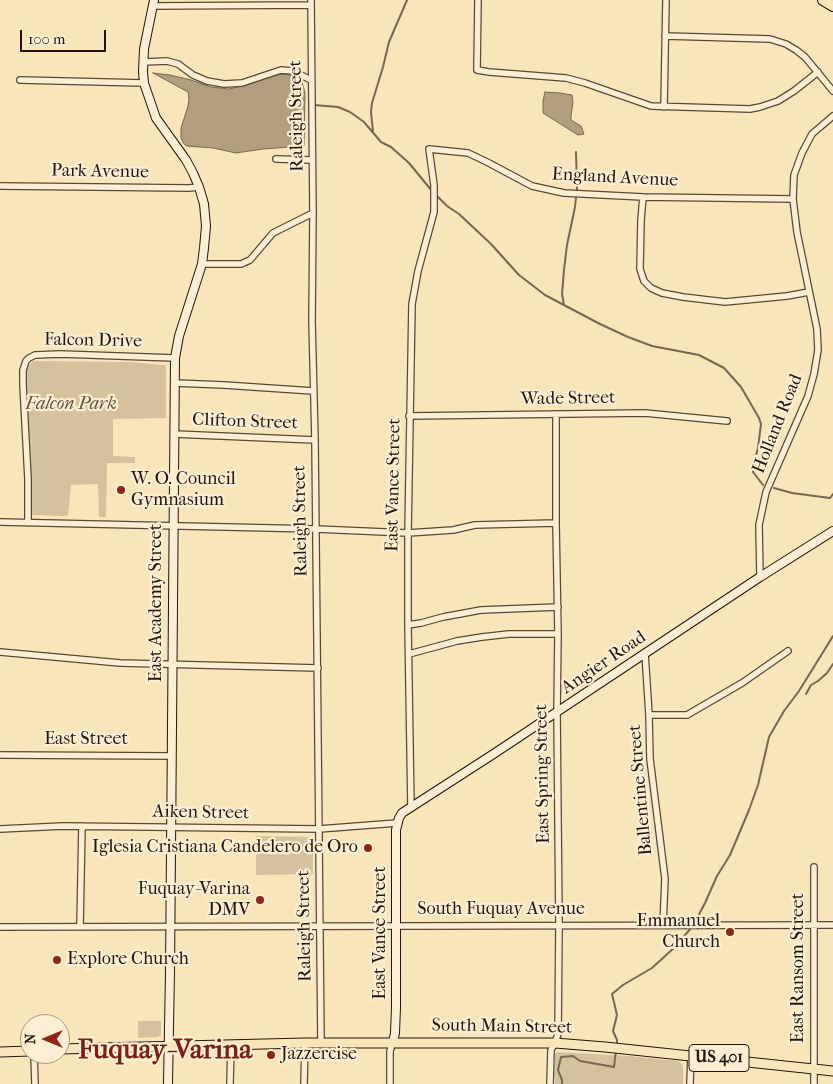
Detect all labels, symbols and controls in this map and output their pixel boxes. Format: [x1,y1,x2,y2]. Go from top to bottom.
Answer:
scale bar [22,20,109,52]
text: 100 m [28,30,66,48]
street label: Raleigh Street [285,60,309,172]
street label: Park Avenue [51,160,149,184]
street label: England Avenue [551,164,679,192]
street label: Falcon Drive [44,329,142,353]
street label: Holland Road [748,371,808,477]
street label: Wade Street [520,387,616,411]
park label: Falcon Park [25,394,117,416]
street label: Clifton Street [192,409,298,435]
street label: East Vance Street [382,418,406,552]
street label: Raleigh Street [289,465,313,577]
place label: W. O. Council Gymnasium [131,469,236,512]
marker: W. O. Council Gymnasium [115,484,127,496]
street label: East Academy Street [146,524,168,682]
street label: Angier Road [558,627,650,699]
street label: East Spring Street [531,704,555,844]
street label: Ballentine Street [625,724,657,856]
street label: East Street [44,729,128,751]
street label: Aiken Street [152,801,250,825]
place label: Iglesia Cristiana Candelero de Oro [92,837,358,859]
marker: Iglesia Cristiana Candelero de Oro [362,842,374,854]
street label: East Vance Street [370,866,392,1000]
street label: Raleigh Street [293,870,317,982]
place label: Fuquay-Varina DMV [138,879,250,922]
street label: East Ransom Street [788,893,810,1043]
marker: Fuquay-Varina DMV [254,894,266,906]
street label: South Fuquay Avenue [417,899,585,921]
place label: Emmanuel Church [637,911,720,954]
marker: Emmanuel Church [724,926,736,938]
place label: Explore Church [67,949,189,971]
marker: Explore Church [51,954,63,966]
north arrow [20,1014,70,1064]
street label: South Main Street [431,1015,573,1039]
text: N [22,1034,39,1044]
district label: Fuquay-Varina [78,1034,252,1068]
place label: Jazzercise [281,1044,357,1066]
road number: US 401 [689,1044,749,1072]
marker: Jazzercise [265,1049,277,1061]

